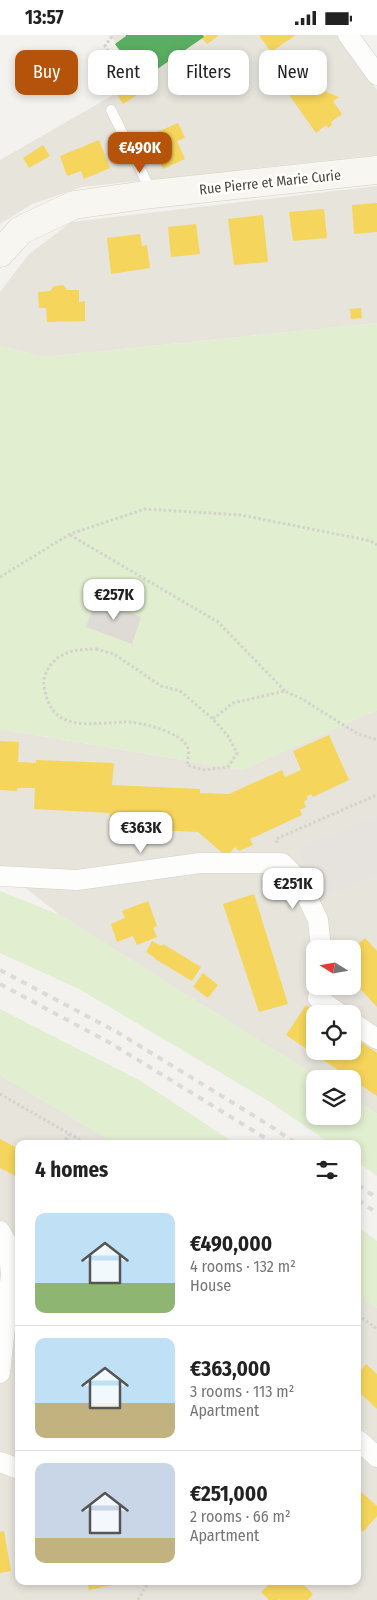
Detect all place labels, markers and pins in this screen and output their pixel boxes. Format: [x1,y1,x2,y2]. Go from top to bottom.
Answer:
pin: €490K [105,131,175,174]
pin: €257K [79,579,149,621]
pin: €363K [106,811,176,854]
pin: €251K [258,867,328,910]

